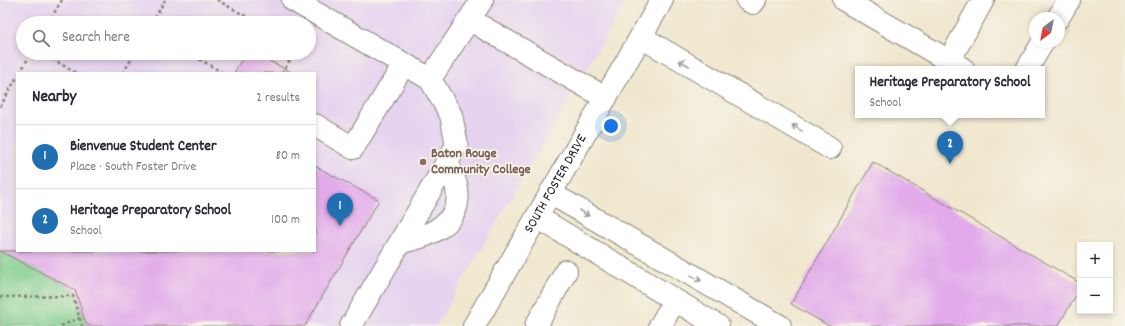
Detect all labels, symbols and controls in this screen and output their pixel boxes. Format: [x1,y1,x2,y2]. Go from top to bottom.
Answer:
north arrow [1029,12,1065,48]
search box [16,16,316,60]
icon: search [30,27,52,49]
text: Search here [62,27,130,49]
one-way arrow [678,58,690,66]
popup [855,66,1045,118]
text: Heritage Preparatory School [869,72,1031,94]
text: Nearby [32,86,76,110]
text: 2 results [256,89,300,108]
text: School [869,94,901,113]
your location [601,116,621,136]
one-way arrow [791,124,803,132]
street label: SOUTH FOSTER DRIVE [520,130,593,237]
pin: 2 [937,131,963,164]
text: Bienvenue Student Center [70,136,216,158]
place label: Baton Rouge Community College [431,144,531,180]
text: 1 [44,147,46,166]
text: 80 m [276,147,300,166]
marker: Baton Rouge Community College [418,157,428,167]
text: Place · South Foster Drive [70,158,196,177]
pin: 1 [327,193,353,226]
text: Heritage Preparatory School [70,200,231,222]
one-way arrow [577,209,589,217]
text: 2 [42,211,48,230]
text: 100 m [271,211,300,230]
text: School [70,222,102,241]
map controls [1077,242,1113,314]
button: + [1077,242,1113,278]
one-way arrow [690,275,702,282]
button: − [1077,278,1113,314]

